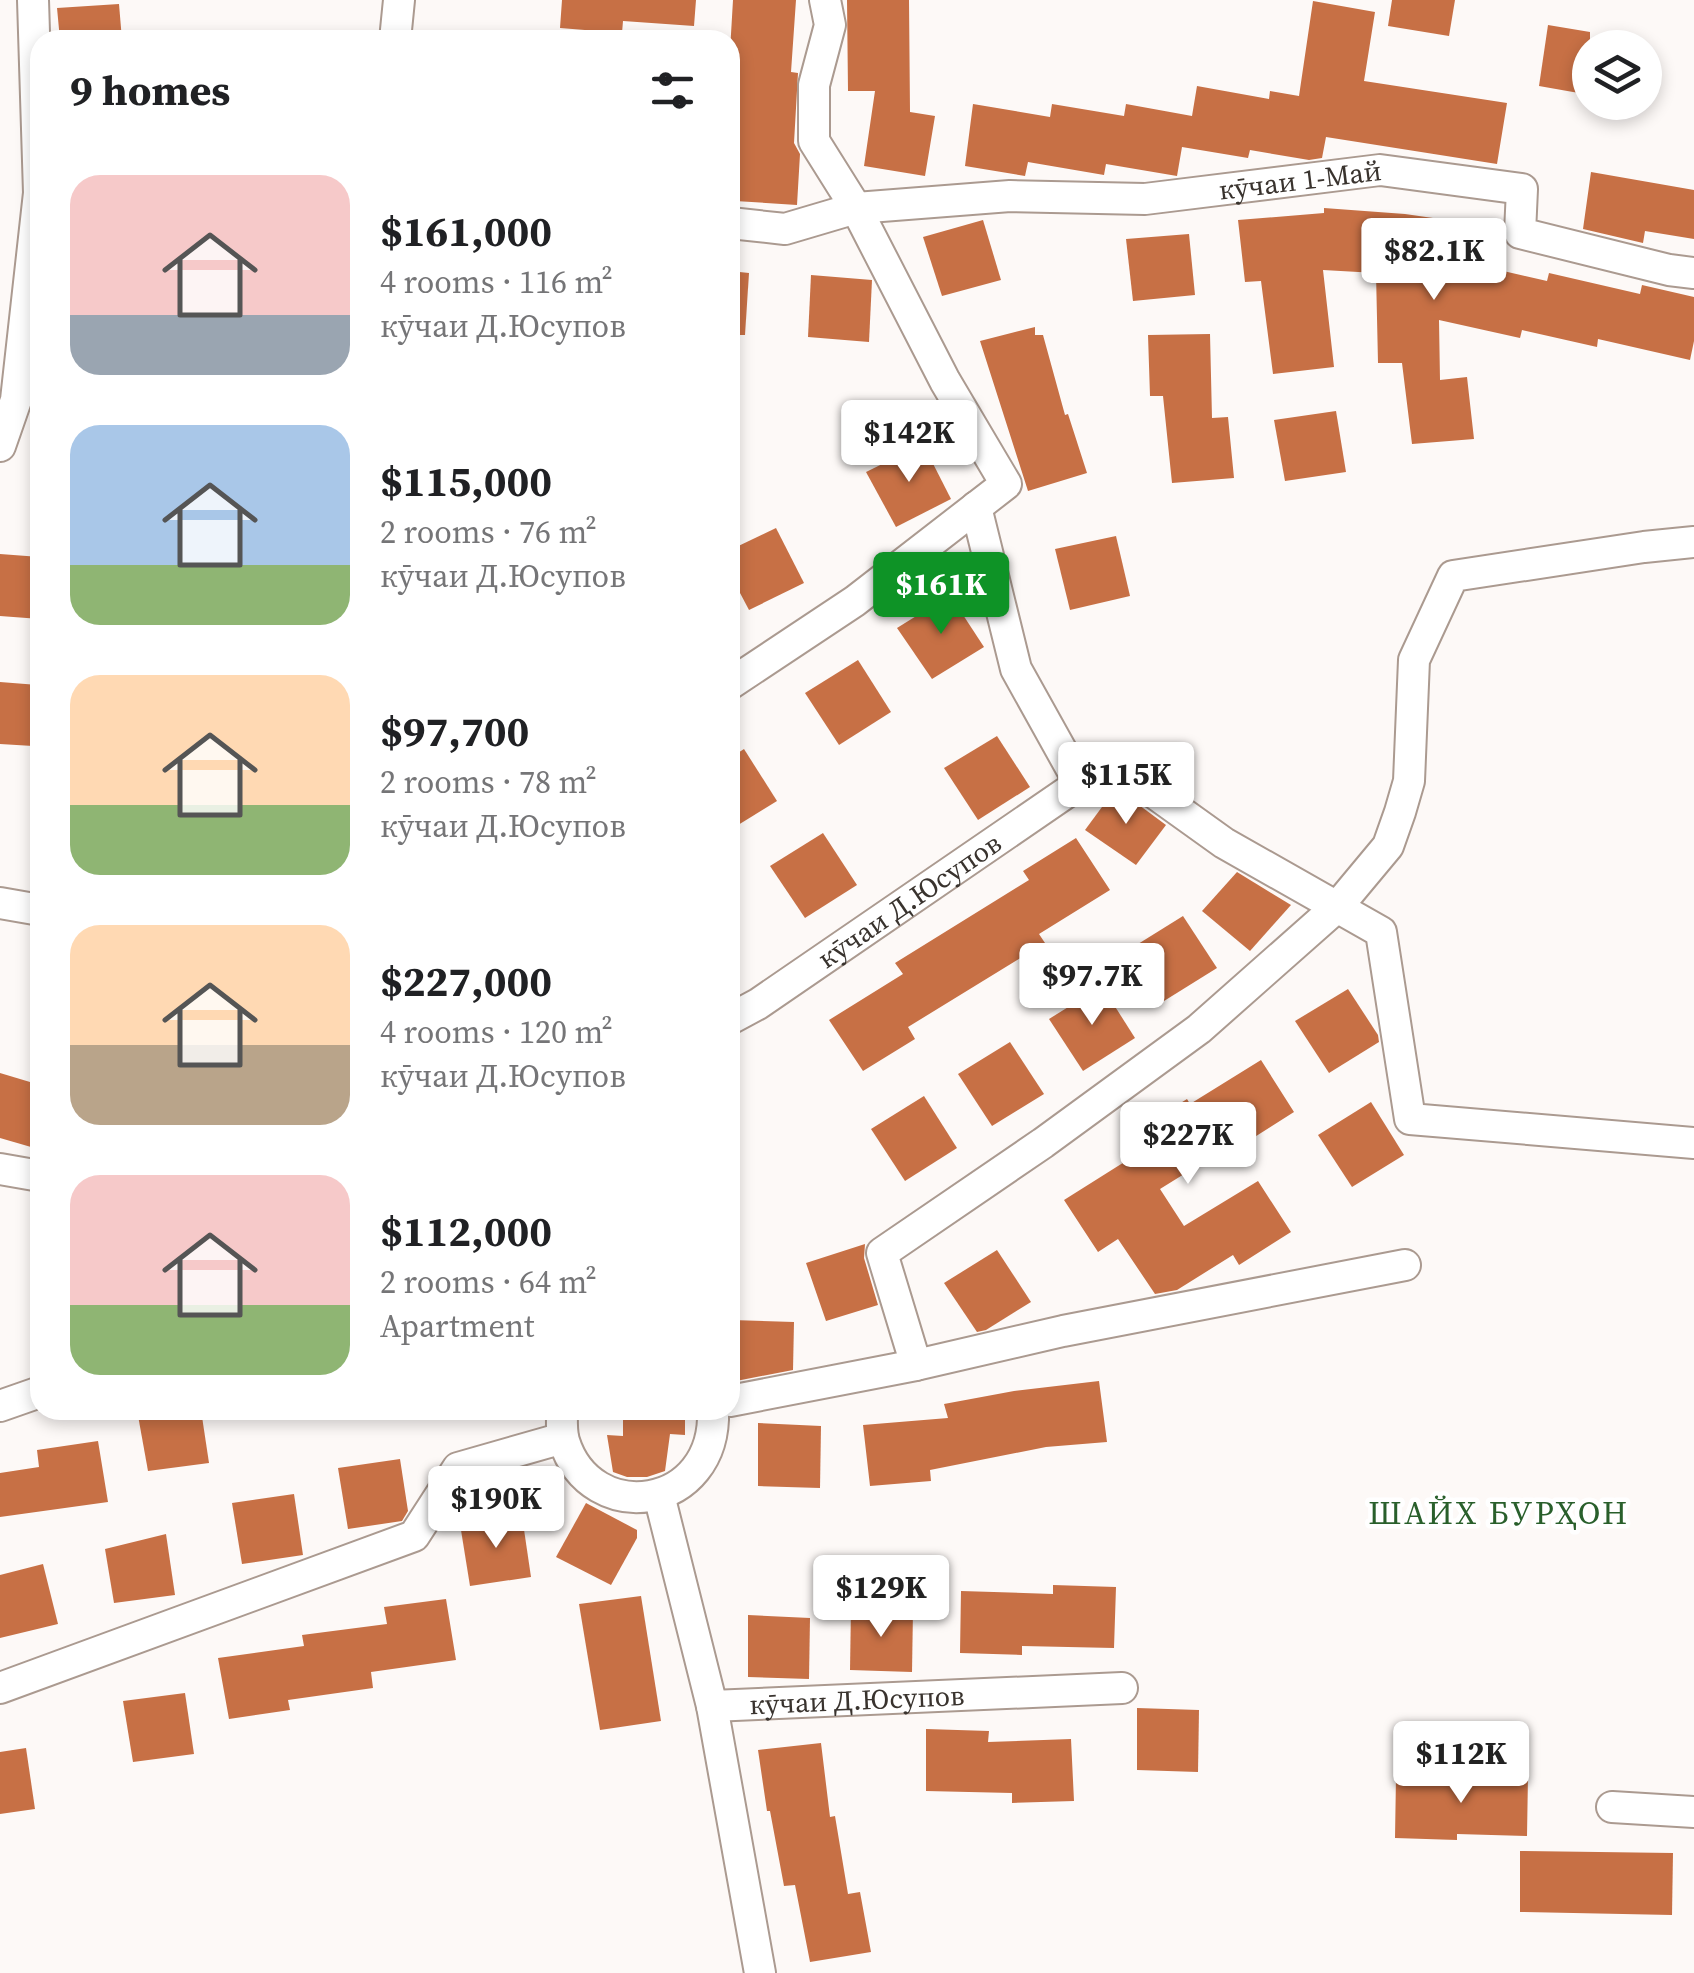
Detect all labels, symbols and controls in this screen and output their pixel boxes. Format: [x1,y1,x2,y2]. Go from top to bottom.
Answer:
map controls [1572,30,1662,120]
button: layers [1572,30,1662,120]
text: 9 homes [70,61,230,119]
icon: filters [645,63,700,118]
street label: кӯчаи 1-Май [1216,151,1384,209]
text: $161,000 [380,202,552,260]
icon: home [150,215,270,335]
pin: $82.1K [1353,218,1515,303]
text: $82.1K [1383,228,1485,272]
text: 4 rooms · 116 m² [380,260,613,304]
text: кӯчаи Д.Юсупов [380,304,626,348]
pin: $142K [839,400,979,485]
text: $142K [863,410,955,454]
text: $115,000 [380,452,552,510]
icon: home [150,465,270,585]
text: 2 rooms · 76 m² [380,510,597,554]
pin: $161K [871,552,1011,637]
text: кӯчаи Д.Юсупов [380,554,626,598]
text: $161K [895,562,987,606]
text: $97,700 [380,702,529,760]
icon: home [150,715,270,835]
pin: $115K [1056,742,1196,827]
text: $115K [1080,752,1172,796]
text: 2 rooms · 78 m² [380,760,597,804]
text: кӯчаи Д.Юсупов [380,804,626,848]
street label: кӯчаи Д.Юсупов [810,824,1009,977]
pin: $97.7K [1011,943,1173,1028]
text: $227,000 [380,952,552,1010]
text: $97.7K [1041,953,1143,997]
icon: home [150,965,270,1085]
text: 4 rooms · 120 m² [380,1010,613,1054]
text: кӯчаи Д.Юсупов [380,1054,626,1098]
pin: $227K [1118,1102,1258,1187]
text: $227K [1142,1112,1234,1156]
text: $112,000 [380,1202,552,1260]
icon: home [150,1215,270,1335]
text: 2 rooms · 64 m² [380,1260,597,1304]
text: Apartment [380,1304,534,1348]
pin: $190K [426,1466,566,1551]
text: $190K [450,1476,542,1520]
district label: ШАЙХ БУРҲОН [1368,1491,1630,1535]
pin: $129K [811,1555,951,1640]
text: $129K [835,1565,927,1609]
street label: кӯчаи Д.Юсупов [749,1676,965,1723]
pin: $112K [1391,1721,1531,1806]
text: $112K [1415,1731,1507,1775]

